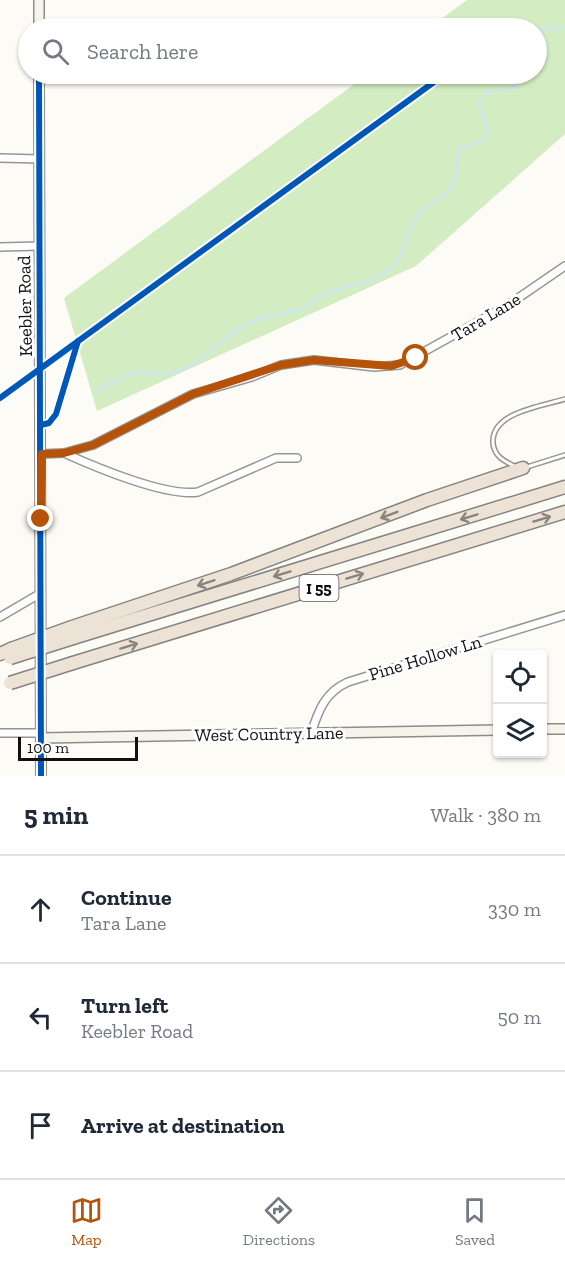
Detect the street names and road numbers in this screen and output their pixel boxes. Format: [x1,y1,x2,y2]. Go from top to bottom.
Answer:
street label: Keebler Road [13,255,37,357]
street label: Tara Lane [447,288,525,346]
road number: I 55 [300,575,338,601]
street label: Pine Hollow Ln [366,630,485,686]
street label: West Country Lane [194,722,344,746]

